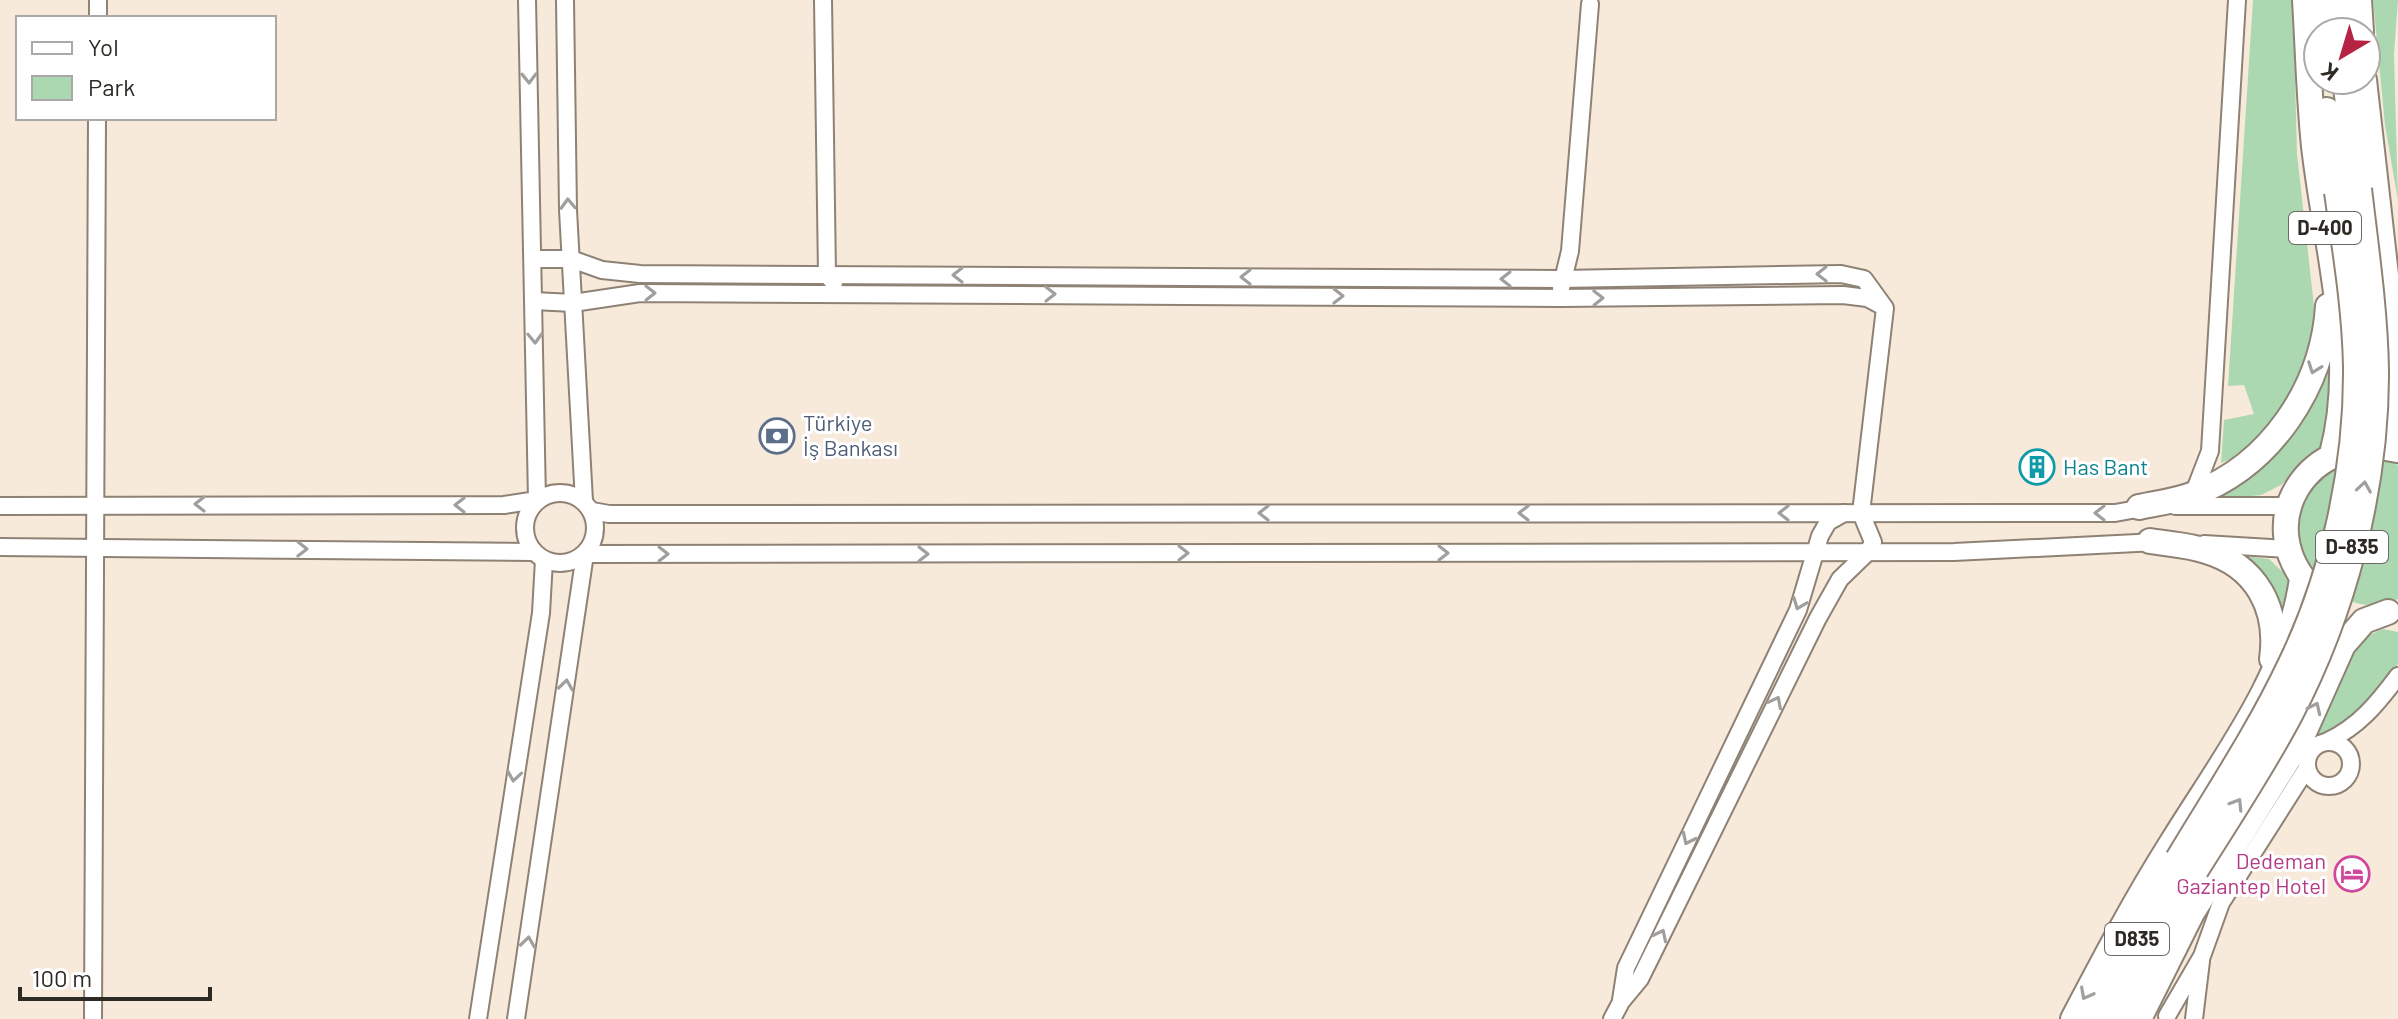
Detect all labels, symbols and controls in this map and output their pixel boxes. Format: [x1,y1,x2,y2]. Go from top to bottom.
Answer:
legend [16,16,276,120]
north arrow [2302,16,2382,96]
text: Yol [88,32,119,61]
text: K [2315,58,2343,87]
text: Park [88,72,135,101]
one-way arrow [520,72,537,85]
one-way arrow [559,197,577,210]
road number: D-400 [2289,212,2361,244]
one-way arrow [1815,265,1828,283]
one-way arrow [951,266,964,284]
one-way arrow [1239,268,1252,286]
one-way arrow [1499,270,1512,288]
one-way arrow [644,284,657,302]
one-way arrow [1044,285,1057,303]
one-way arrow [1332,287,1345,305]
one-way arrow [1592,289,1605,306]
one-way arrow [526,332,544,345]
one-way arrow [2307,360,2323,374]
place label: Türkiye İş Bankası [803,409,898,460]
bank icon: Türkiye İş Bankası [758,417,796,455]
building icon: Has Bant [2018,448,2056,486]
place label: Has Bant [2063,453,2148,479]
one-way arrow [2355,481,2372,494]
one-way arrow [193,495,206,513]
one-way arrow [453,496,466,514]
one-way arrow [1257,504,1270,522]
one-way arrow [1517,504,1530,522]
one-way arrow [1777,504,1790,522]
one-way arrow [2093,504,2106,522]
road number: D-835 [2316,531,2388,563]
one-way arrow [296,540,309,558]
one-way arrow [1177,544,1190,562]
one-way arrow [1437,544,1450,562]
one-way arrow [657,545,670,563]
one-way arrow [917,545,930,563]
one-way arrow [1792,596,1809,610]
one-way arrow [557,678,574,691]
one-way arrow [1766,696,1782,711]
one-way arrow [2306,702,2322,716]
one-way arrow [507,769,524,783]
one-way arrow [2227,798,2242,813]
one-way arrow [1683,830,1698,845]
place label: Dedeman Gaziantep Hotel [2176,847,2326,898]
hotel icon: Dedeman Gaziantep Hotel [2333,855,2371,893]
road number: D835 [2105,923,2169,955]
one-way arrow [1651,929,1667,944]
one-way arrow [519,935,536,949]
scale bar [20,951,210,1001]
text: 100 m [32,963,92,992]
one-way arrow [2081,985,2096,1000]

